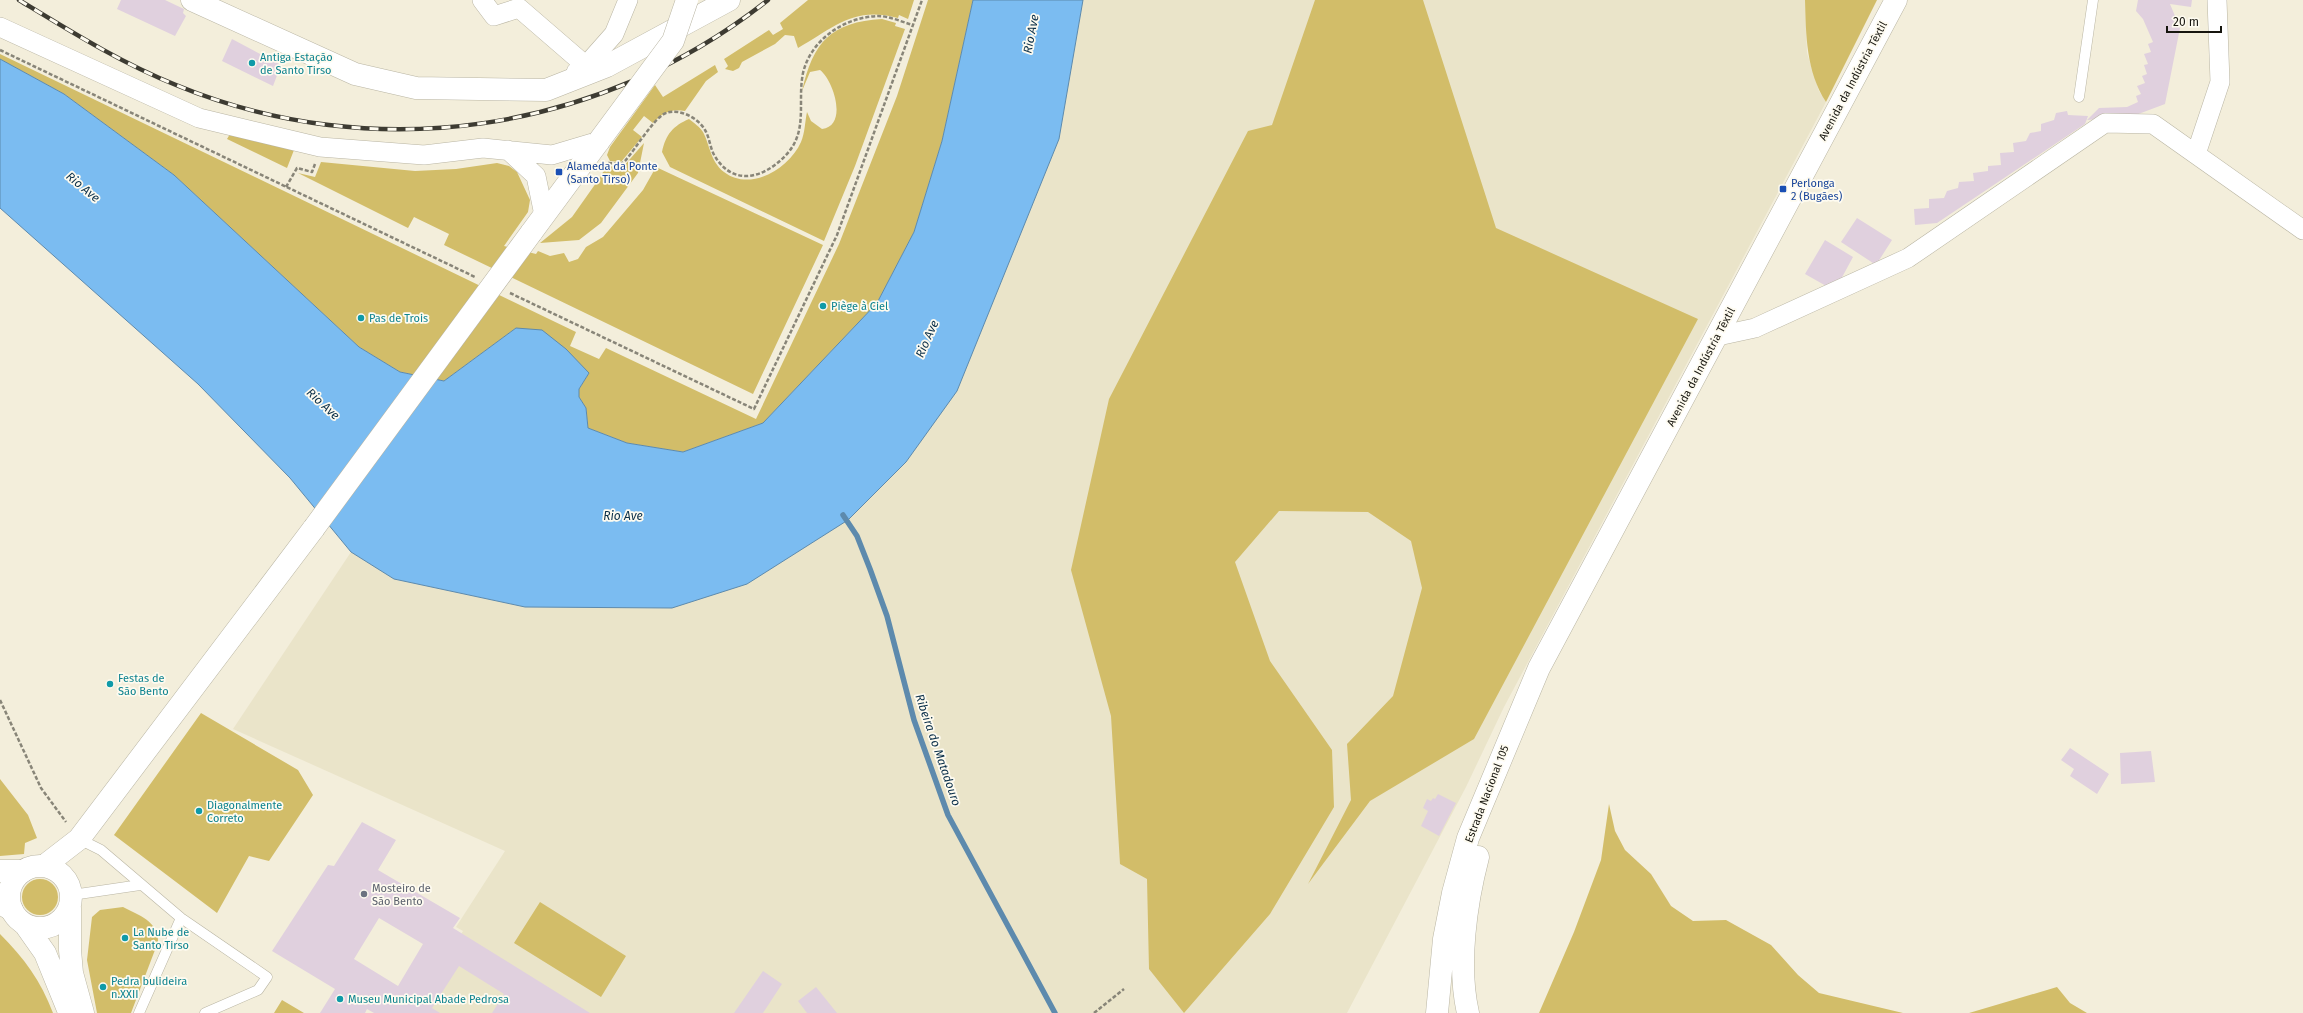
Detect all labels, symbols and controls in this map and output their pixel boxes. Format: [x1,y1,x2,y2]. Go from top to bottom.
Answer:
scale bar [2167,8,2221,34]
water label: Rio Ave [1020,13,1042,55]
text: 20 m [2173,15,2199,29]
street label: Avenida da Indústria Têxtil [1816,19,1890,143]
place label: Antiga Estação de Santo Tirso [260,51,333,77]
marker: Antiga Estação de Santo Tirso [247,58,257,68]
place label: Alameda da Ponte (Santo Tirso) [567,160,658,186]
marker: Alameda da Ponte (Santo Tirso) [554,167,564,177]
water label: Rio Ave [63,169,103,205]
place label: Perlonga 2 (Bugães) [1791,177,1843,203]
marker: Perlonga 2 (Bugães) [1778,184,1788,194]
place label: Piège à Ciel [831,300,888,313]
marker: Piège à Ciel [818,301,828,311]
street label: Avenida da Indústria Têxtil [1664,305,1738,429]
place label: Pas de Trois [369,312,428,325]
marker: Pas de Trois [356,313,366,323]
water label: Rio Ave [913,318,941,360]
water label: Rio Ave [304,385,342,423]
water label: Rio Ave [603,509,643,523]
place label: Festas de São Bento [118,672,169,698]
marker: Festas de São Bento [105,679,115,689]
water label: Ribeira do Matadouro [912,692,964,808]
street label: Estrada Nacional 105 [1462,743,1512,845]
place label: Diagonalmente Correto [207,799,282,825]
marker: Diagonalmente Correto [194,806,204,816]
place label: Mosteiro de São Bento [372,882,431,908]
marker: Mosteiro de São Bento [359,889,369,899]
place label: La Nube de Santo Tirso [133,926,189,952]
marker: La Nube de Santo Tirso [120,933,130,943]
place label: Pedra bulideira n.XXII [111,975,187,1001]
marker: Pedra bulideira n.XXII [98,982,108,992]
place label: Museu Municipal Abade Pedrosa [348,993,509,1006]
marker: Museu Municipal Abade Pedrosa [335,994,345,1004]

